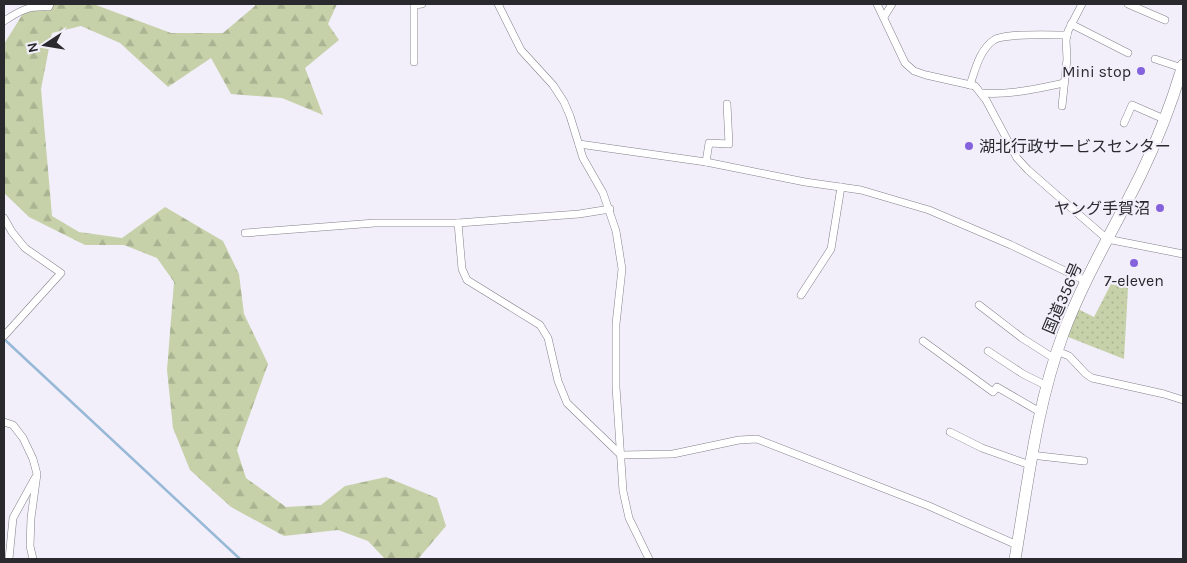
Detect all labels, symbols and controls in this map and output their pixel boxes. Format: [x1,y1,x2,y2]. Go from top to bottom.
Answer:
north arrow [20,20,70,70]
text: N [23,41,42,54]
place label: Mini stop [1062,62,1131,81]
marker: Mini stop [1135,65,1147,77]
place label: 湖北行政サービスセンター [979,137,1171,156]
marker: 湖北行政サービスセンター [963,140,975,152]
place label: ヤング手賀沼 [1054,199,1150,218]
marker: ヤング手賀沼 [1154,202,1166,214]
marker: 7-eleven [1128,257,1140,269]
street label: 国道356号 [1039,260,1086,337]
place label: 7-eleven [1104,271,1164,290]

